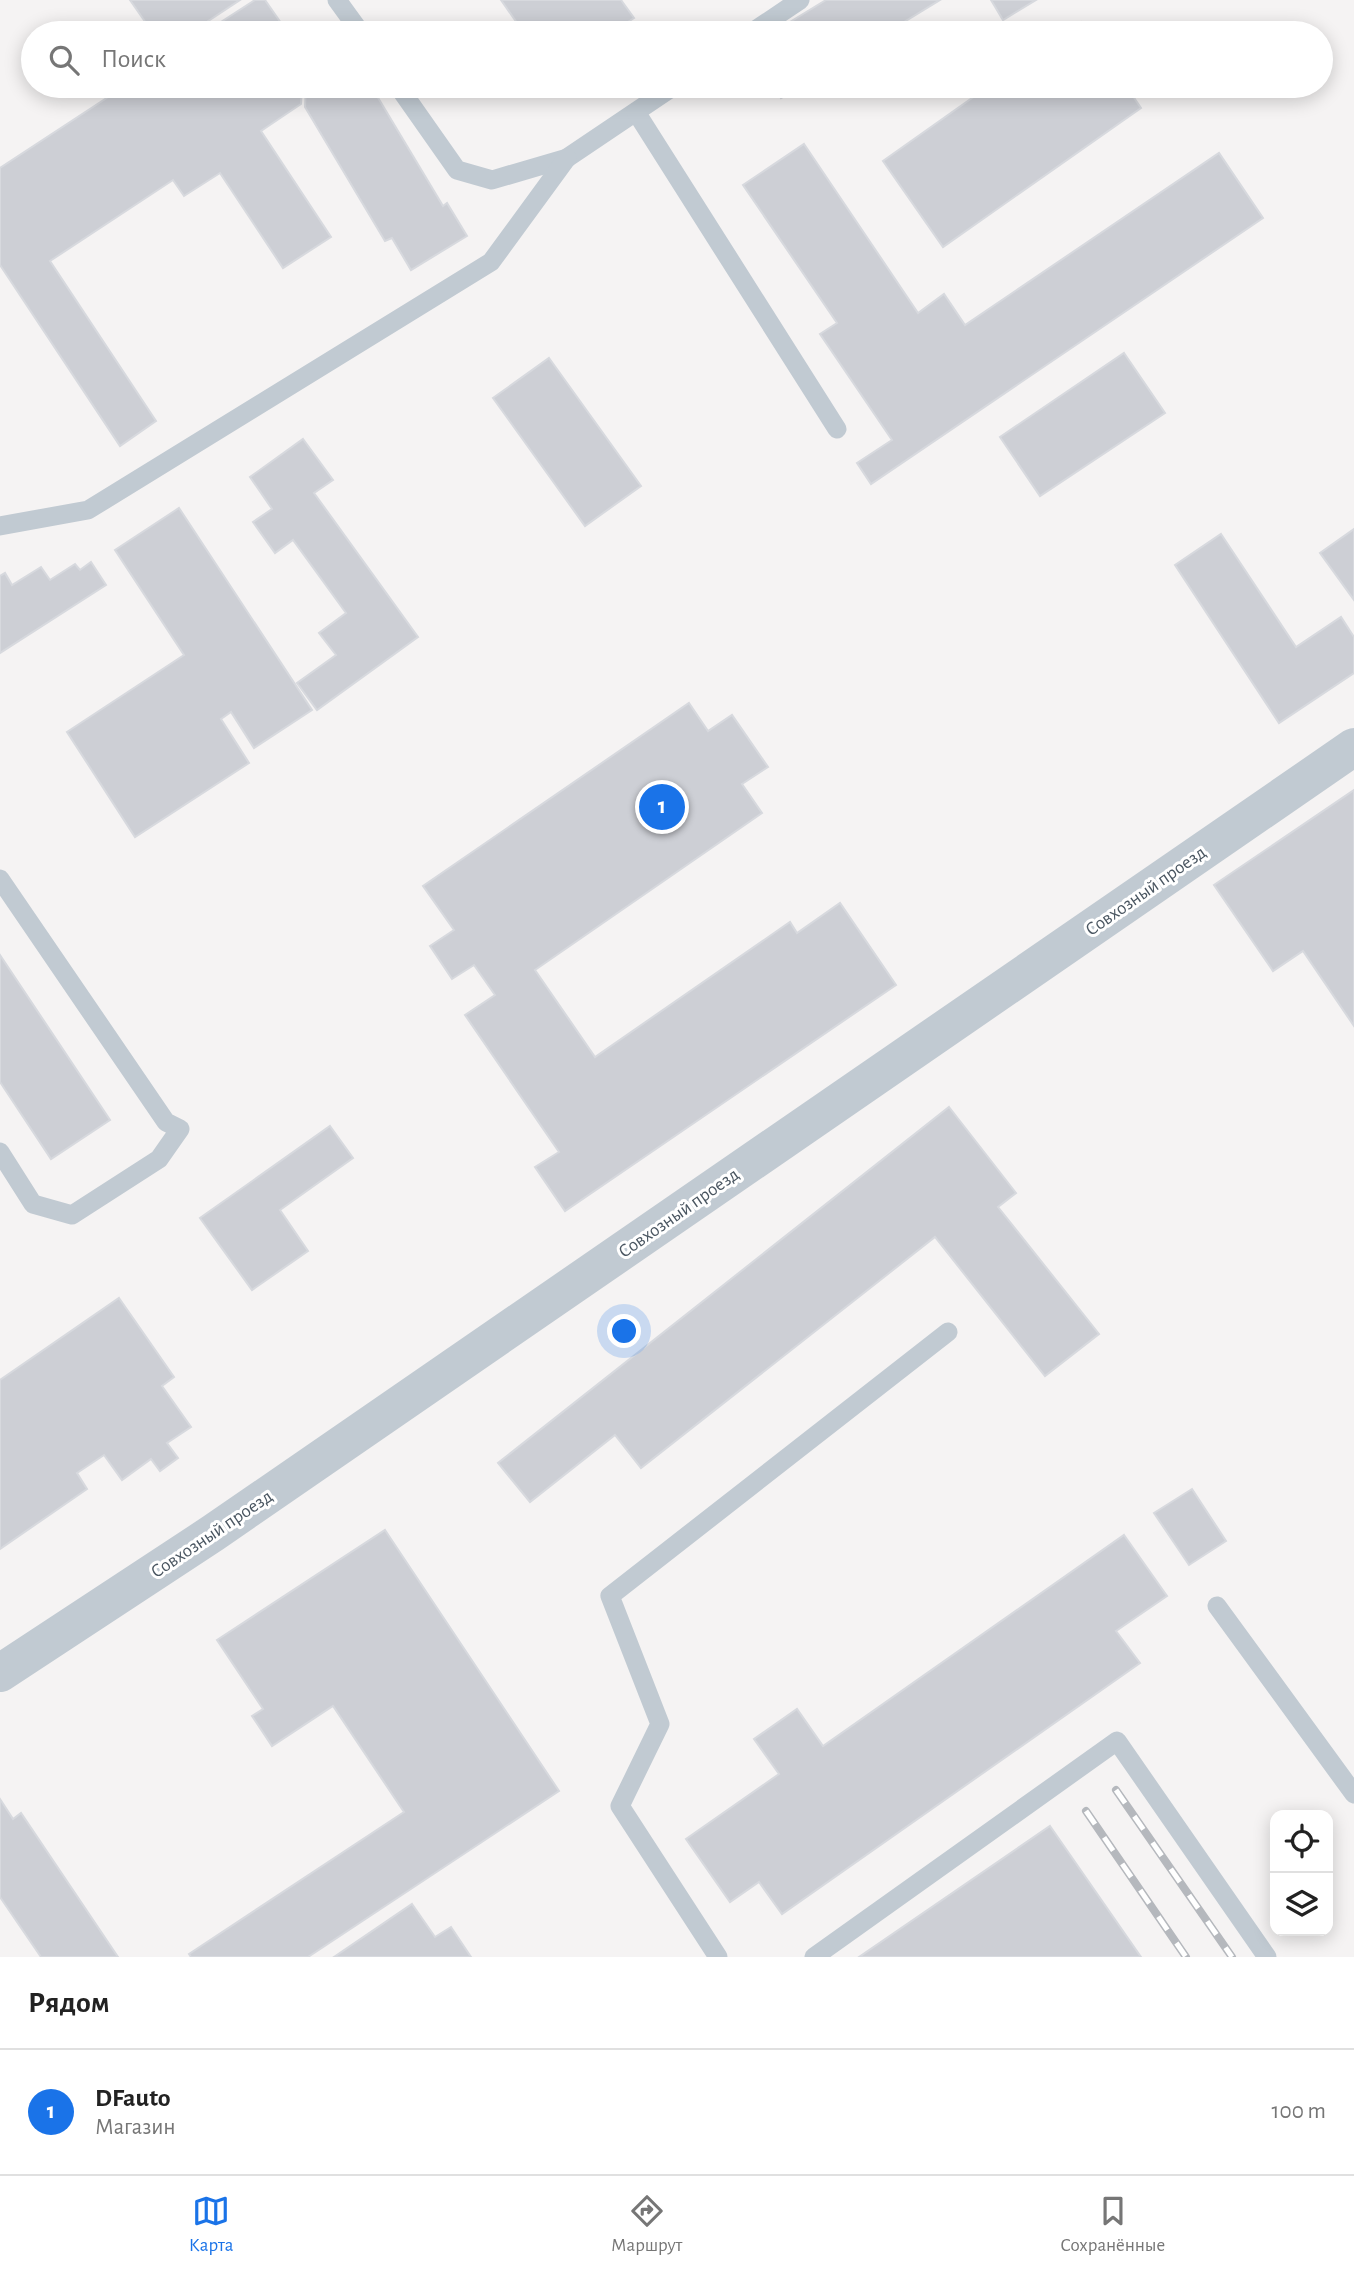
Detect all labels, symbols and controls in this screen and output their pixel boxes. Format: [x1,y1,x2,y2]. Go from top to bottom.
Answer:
search box [21,21,1333,98]
icon: search [45,41,83,79]
text: Поиск [101,46,166,72]
pin: 1 [639,781,685,833]
street label: Совхозный проезд [1082,843,1210,940]
street label: Совхозный проезд [615,1165,743,1262]
your location [607,1314,641,1348]
street label: Совхозный проезд [148,1487,276,1582]
map controls [1270,1810,1333,1936]
button: locate [1270,1810,1333,1873]
button: layers [1270,1873,1333,1936]
text: Рядом [28,1988,110,2018]
text: DFauto [95,2085,171,2111]
text: 1 [47,2100,55,2123]
text: 100 m [1272,2100,1326,2123]
text: Магазин [95,2116,176,2139]
tab: Карта [189,2192,233,2257]
tab: Маршрут [611,2192,682,2257]
tab: Сохранённые [1060,2192,1165,2257]

